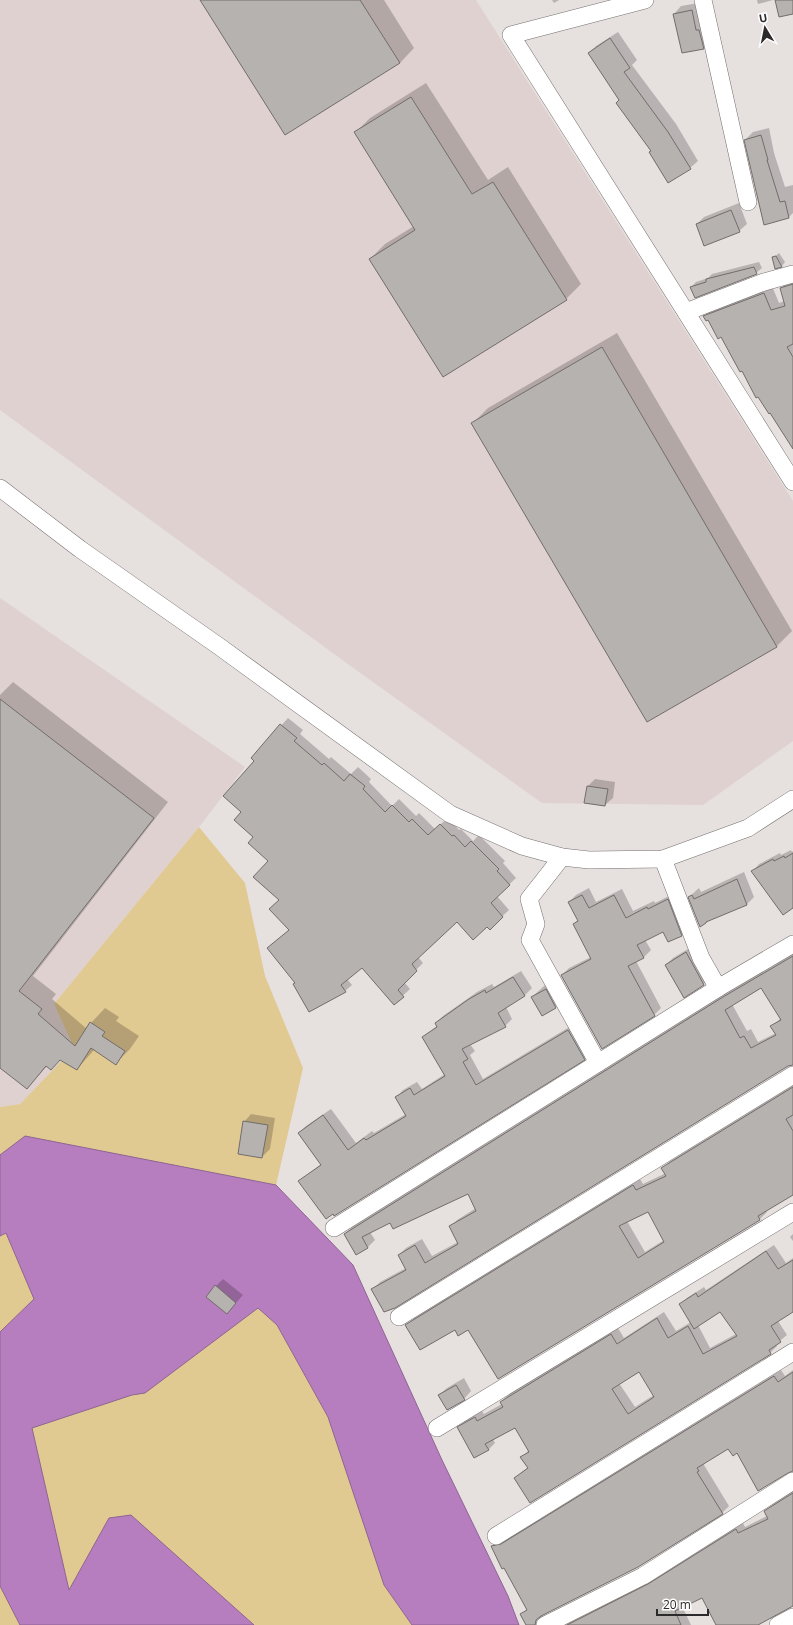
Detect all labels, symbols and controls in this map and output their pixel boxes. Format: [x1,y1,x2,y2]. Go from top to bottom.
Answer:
north arrow [745,8,785,48]
text: U [758,10,769,26]
scale bar [657,1591,708,1617]
text: 20 m [663,1596,691,1613]

